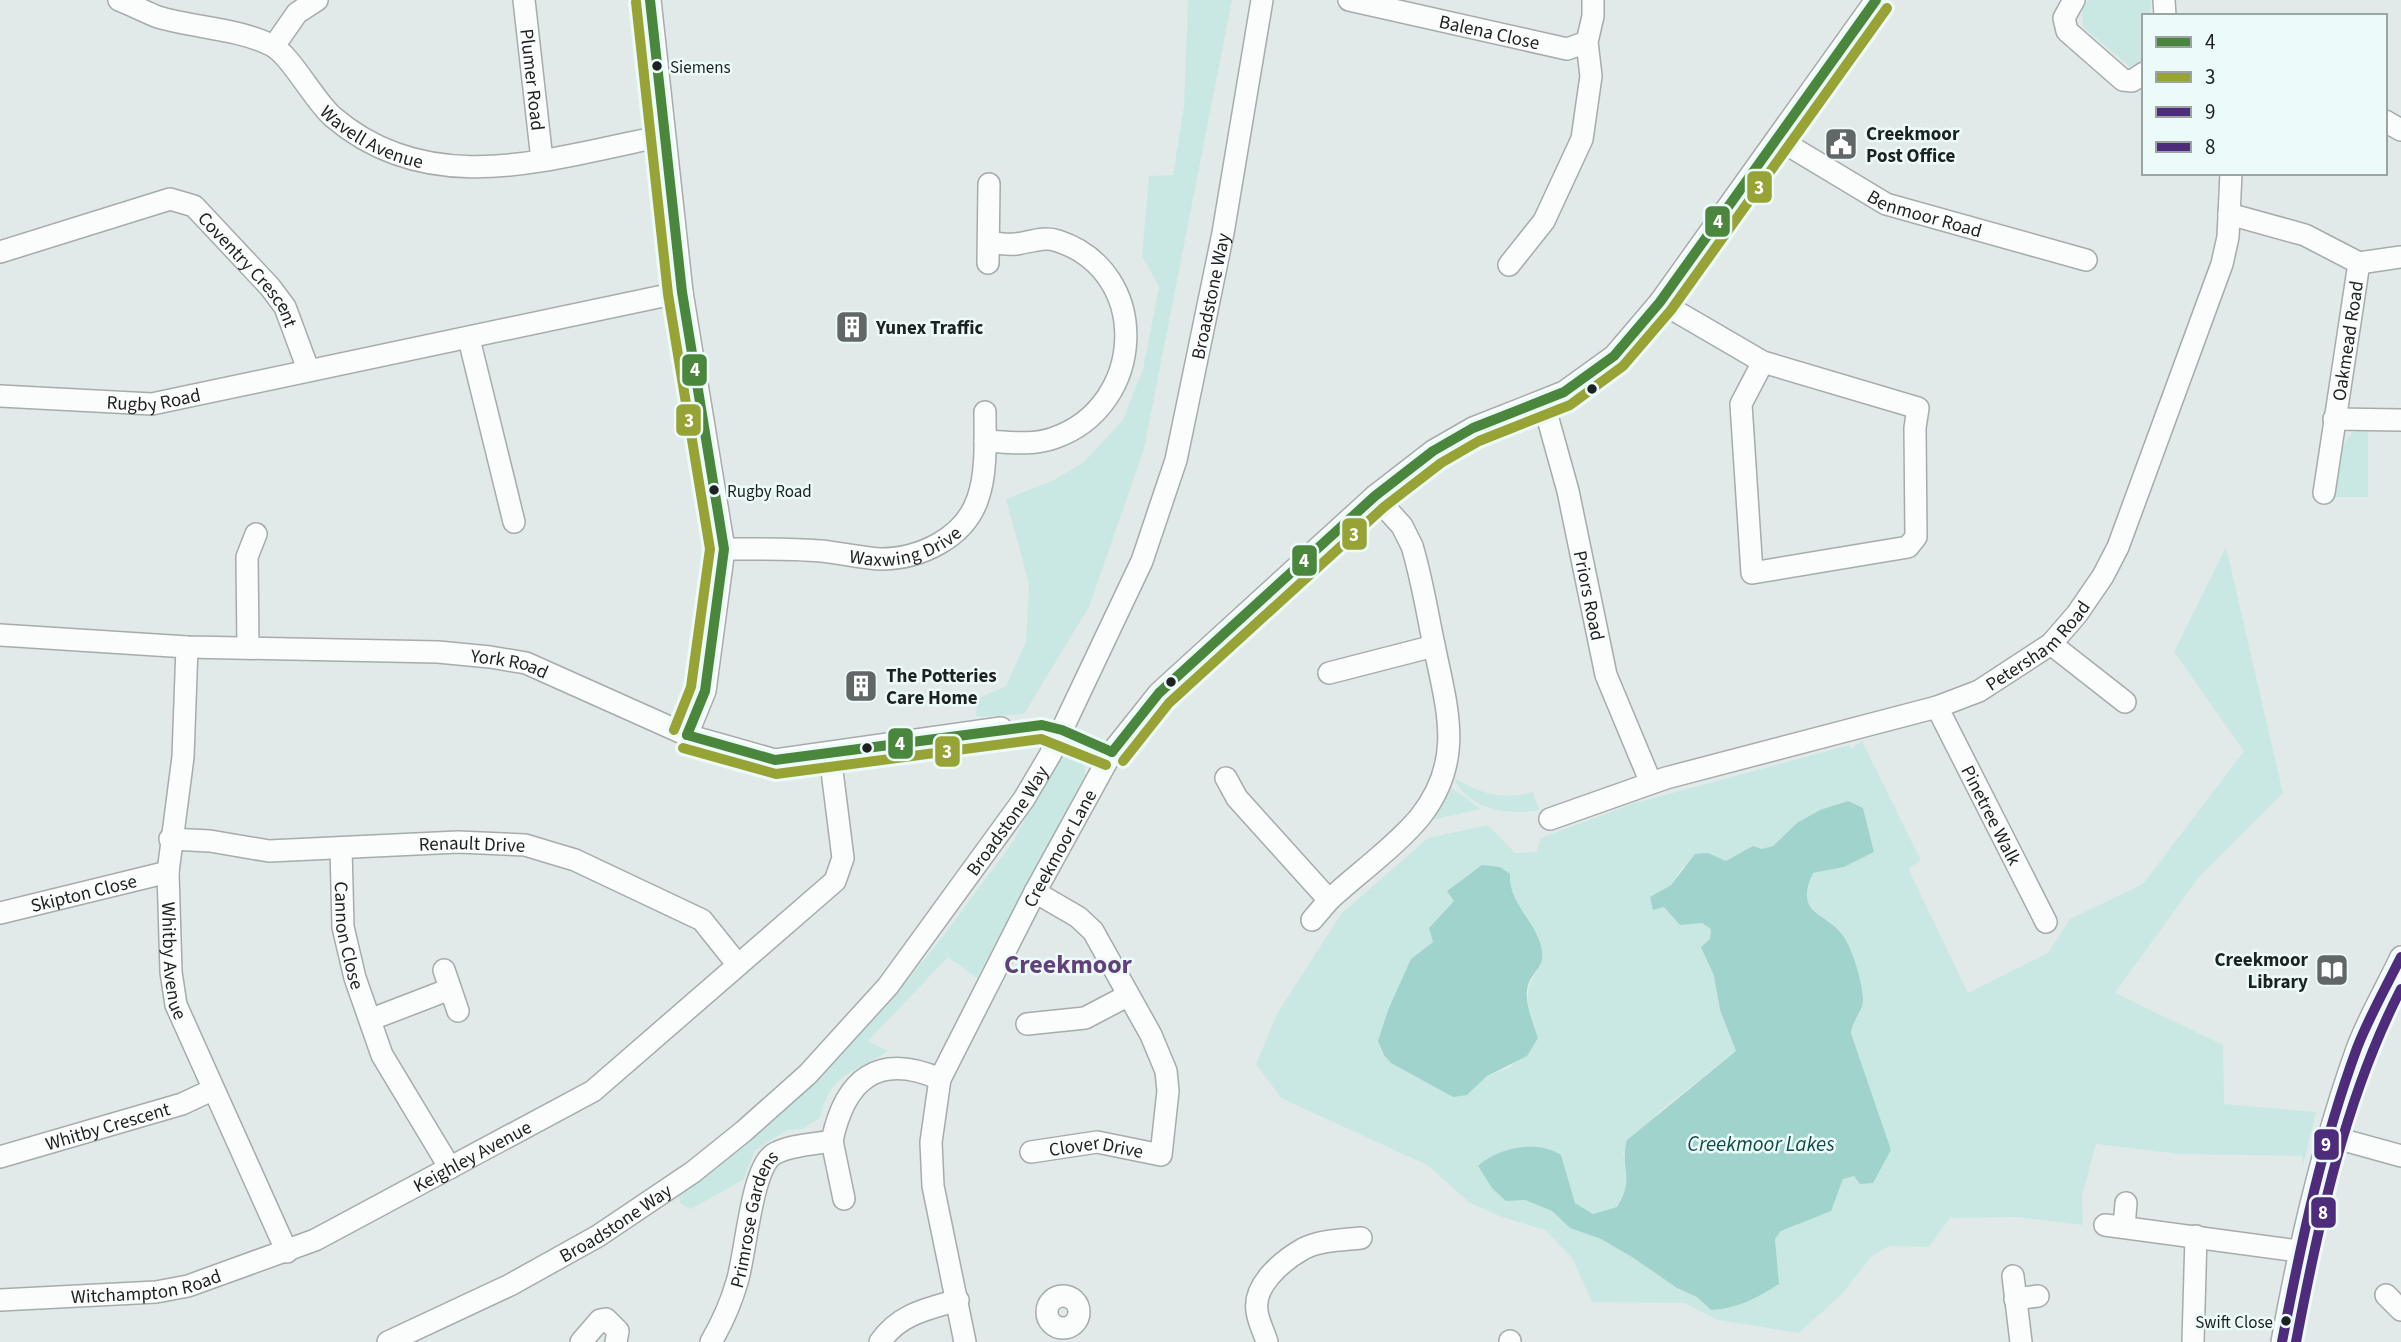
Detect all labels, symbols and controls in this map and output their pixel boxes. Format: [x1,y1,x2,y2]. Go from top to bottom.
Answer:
street label: Balena Close [1436,9,1542,57]
legend [2142,14,2387,175]
street label: Plumer Road [512,27,551,132]
text: 4 [2205,27,2215,57]
place label: Siemens [670,56,731,80]
marker: Siemens [650,59,664,73]
text: 3 [2205,62,2215,92]
text: 9 [2205,97,2215,127]
street label: Wavell Avenue [313,100,426,176]
place label: Creekmoor Post Office [1866,121,1960,170]
public building icon: Creekmoor Post Office [1822,125,1860,163]
text: 8 [2205,132,2215,162]
line badge: 3 [1746,170,1773,204]
text: 3 [1754,175,1764,202]
street label: Benmoor Road [1862,184,1985,245]
line badge: 4 [1704,205,1731,238]
street label: Coventry Crescent [191,206,304,332]
text: 4 [1713,209,1723,236]
street label: Broadstone Way [1185,231,1238,362]
street label: Oakmead Road [2326,279,2371,403]
building icon: Yunex Traffic [833,308,871,346]
place label: Yunex Traffic [875,315,984,342]
line badge: 4 [681,353,708,387]
text: 4 [690,357,700,384]
street label: Rugby Road [106,382,203,420]
unlabelled marker [1585,382,1599,396]
line badge: 3 [675,403,702,437]
text: 3 [684,408,694,435]
place label: Rugby Road [727,480,812,504]
marker: Rugby Road [707,483,721,497]
line badge: 3 [1341,517,1368,551]
street label: Waxwing Drive [847,520,968,574]
text: 3 [1349,522,1359,549]
line badge: 4 [1291,544,1318,577]
text: 4 [1299,548,1309,575]
street label: Priors Road [1566,548,1611,643]
street label: Petersham Road [1981,596,2097,698]
street label: York Road [468,643,552,686]
place label: The Potteries Care Home [886,663,997,712]
building icon: The Potteries Care Home [842,667,880,705]
unlabelled marker [1164,675,1178,689]
line badge: 4 [887,727,914,760]
text: 4 [895,731,905,758]
line badge: 3 [934,735,961,768]
text: 3 [942,739,952,766]
unlabelled marker [860,741,874,755]
street label: Broadstone Way [960,761,1056,882]
street label: Pinetree Walk [1954,761,2027,871]
street label: Creekmoor Lane [1017,785,1104,912]
street label: Renault Drive [418,830,526,860]
street label: Skipton Close [28,868,140,920]
street label: Cannon Close [327,881,370,994]
street label: Whitby Avenue [154,902,193,1024]
district label: Creekmoor [1004,946,1133,983]
place label: Creekmoor Library [2215,947,2308,996]
library icon: Creekmoor Library [2313,951,2351,989]
street label: Whitby Crescent [42,1096,174,1158]
street label: Keighley Avenue [409,1114,537,1200]
line badge: 9 [2313,1128,2340,1161]
water label: Creekmoor Lakes [1687,1129,1835,1159]
street label: Clover Drive [1047,1130,1146,1166]
text: 9 [2321,1132,2331,1159]
street label: Primrose Gardens [724,1144,785,1291]
street label: Broadstone Way [555,1178,678,1270]
line badge: 8 [2310,1196,2337,1229]
text: 8 [2318,1200,2328,1227]
street label: Witchampton Road [70,1263,225,1311]
place label: Swift Close [2195,1311,2273,1335]
marker: Swift Close [2279,1314,2293,1328]

